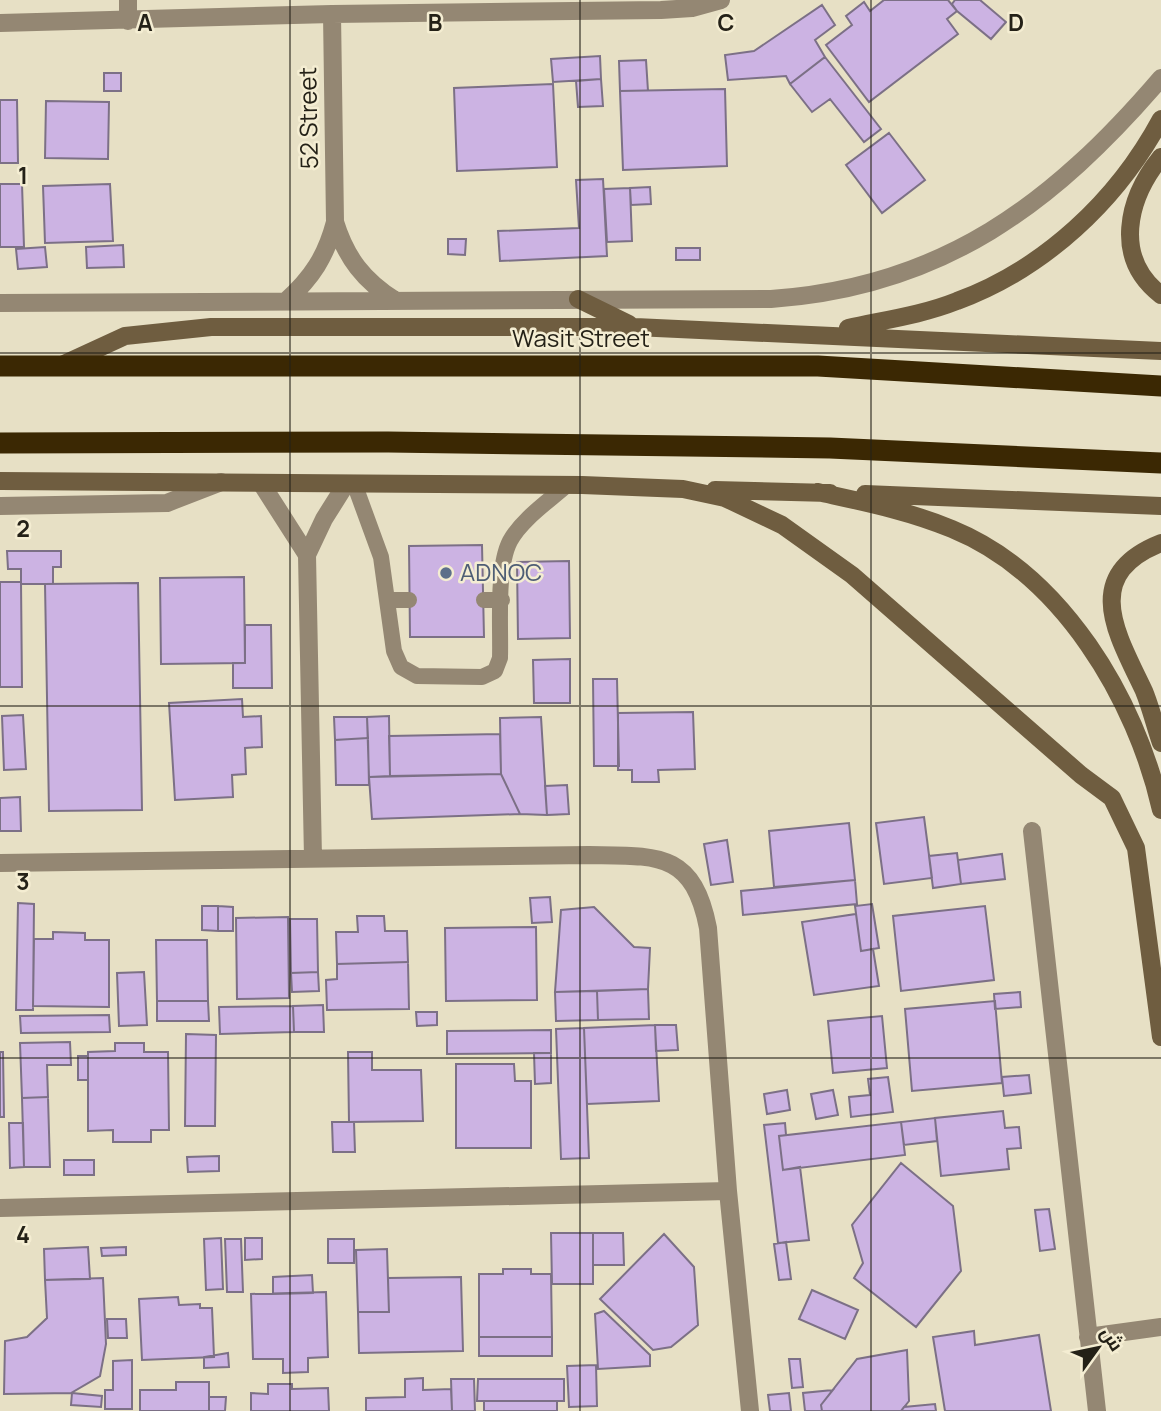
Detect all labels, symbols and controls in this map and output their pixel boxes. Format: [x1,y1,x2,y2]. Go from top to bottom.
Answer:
text: A [137,6,153,38]
text: B [428,6,442,38]
text: C [718,6,735,38]
text: D [1008,6,1024,38]
street label: 52 Street [290,67,325,169]
text: 1 [18,159,28,191]
street label: Wasit Street [512,321,650,354]
text: 2 [16,512,30,544]
place label: ADNOC [460,555,542,588]
marker: ADNOC [438,565,454,581]
text: 3 [16,865,30,897]
text: 4 [16,1218,30,1250]
north arrow [1063,1313,1133,1383]
text: ش [1095,1321,1130,1356]

